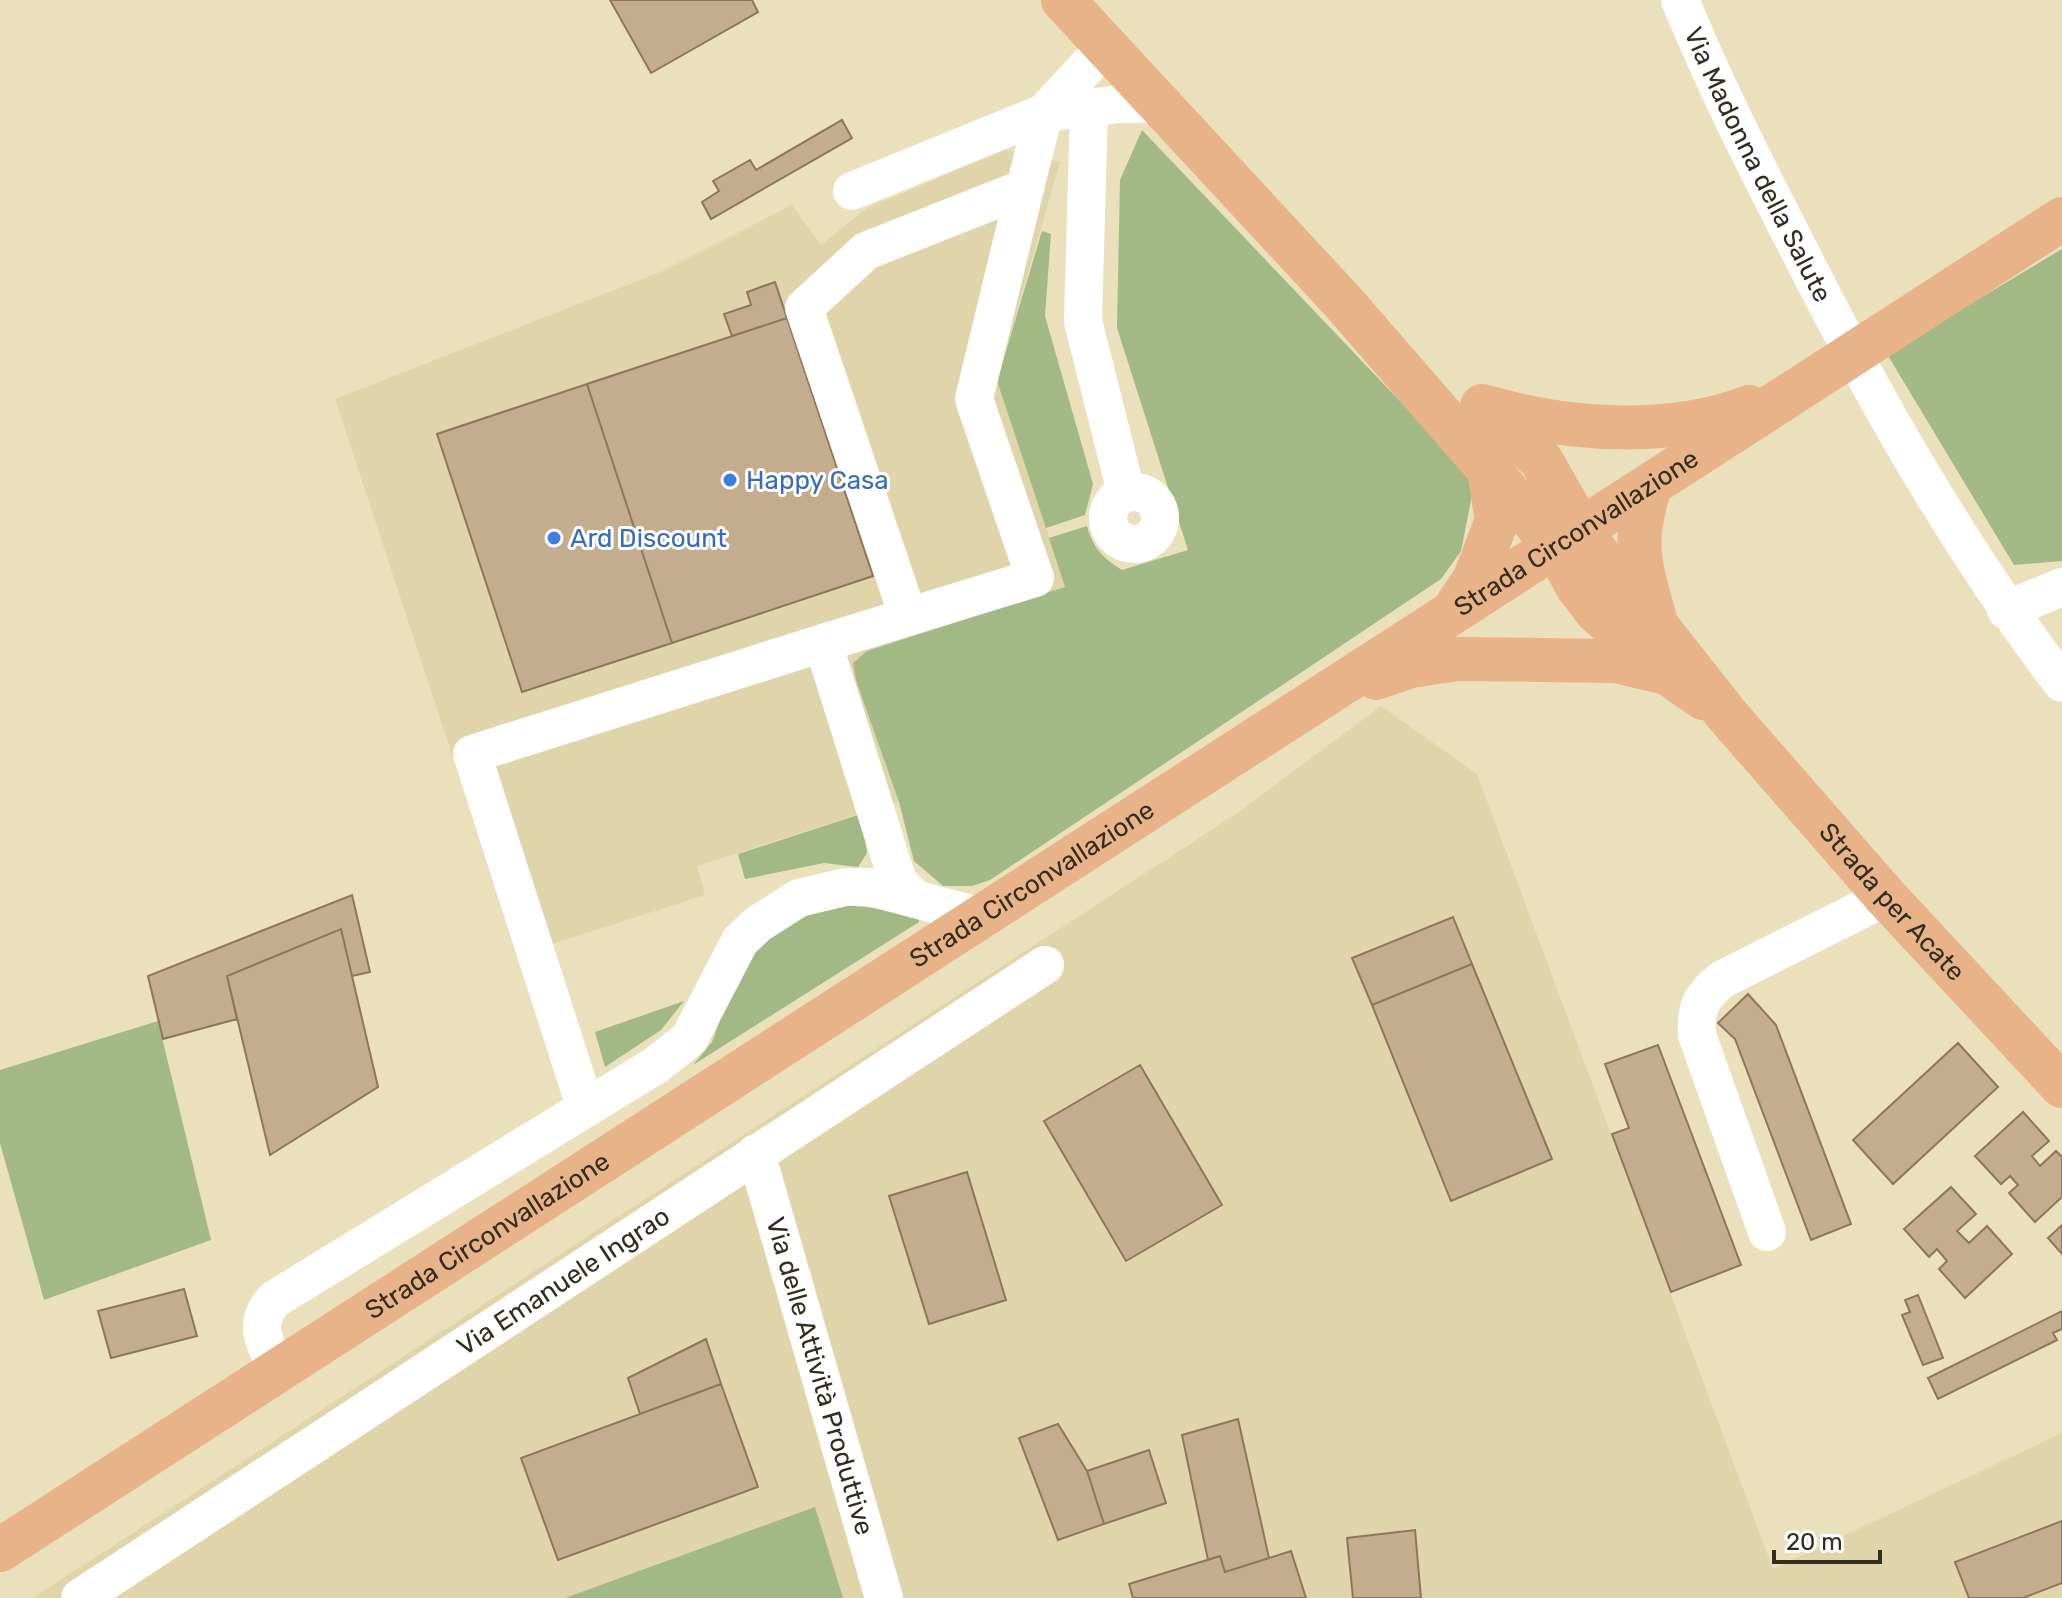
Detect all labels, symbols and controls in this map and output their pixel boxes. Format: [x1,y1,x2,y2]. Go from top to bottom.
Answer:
street label: Via Madonna della Salute [1678,22,1838,307]
street label: Strada Circonvallazione [1448,442,1704,623]
place label: Happy Casa [746,465,889,496]
marker: Happy Casa [721,471,739,489]
place label: Ard Discount [570,523,727,554]
marker: Ard Discount [545,529,563,547]
street label: Strada Circonvallazione [904,794,1160,974]
street label: Strada per Acate [1813,816,1972,987]
street label: Strada Circonvallazione [359,1145,615,1326]
street label: Via Emanuele Ingrao [451,1200,675,1362]
street label: Via delle Attività Produttive [760,1213,881,1539]
scale bar [1774,1514,1880,1564]
text: 20 m [1786,1528,1843,1556]

